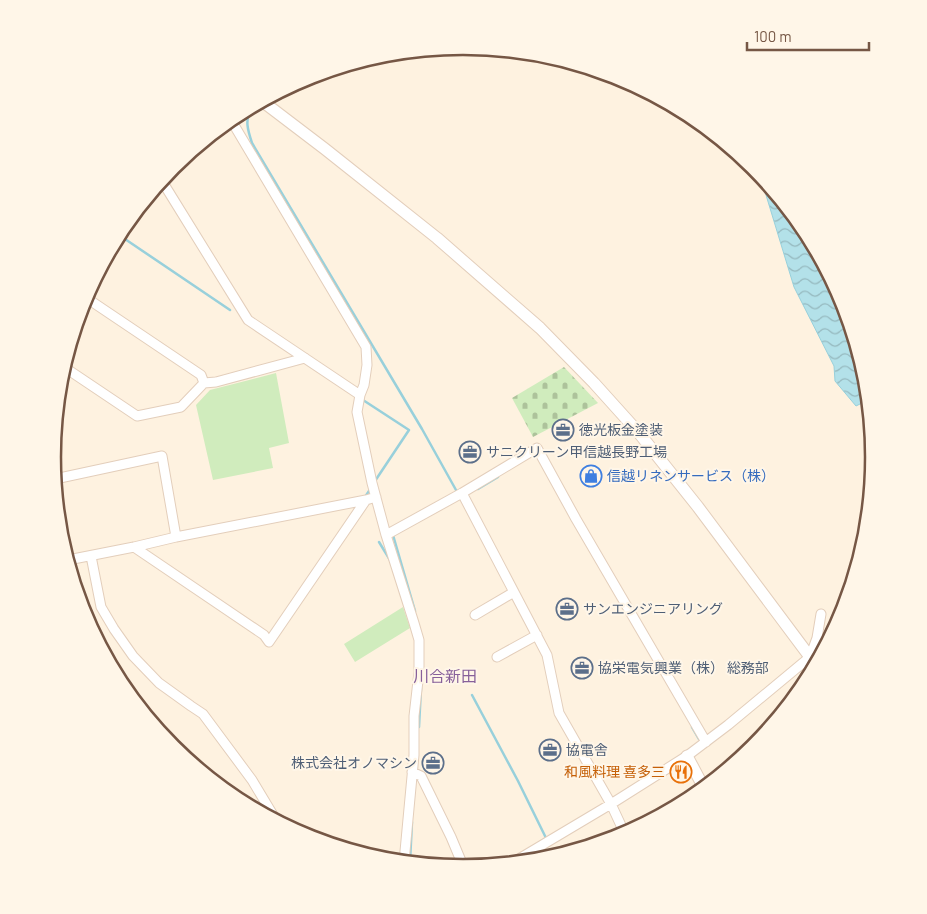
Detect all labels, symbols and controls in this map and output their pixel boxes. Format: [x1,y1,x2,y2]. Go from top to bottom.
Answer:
scale bar [747,20,870,52]
text: 100 m [754,27,792,45]
office icon: 徳光板金塗装 [551,418,575,442]
place label: 徳光板金塗装 [579,421,663,438]
office icon: サニクリーン甲信越長野工場 [458,440,482,464]
place label: サニクリーン甲信越長野工場 [486,443,667,460]
shop icon: 信越リネンサービス（株） [579,464,603,488]
place label: 信越リネンサービス（株） [607,467,775,484]
office icon: サンエンジニアリング [555,597,579,621]
place label: サンエンジニアリング [583,600,723,617]
office icon: 協栄電気興業（株） 総務部 [570,656,594,680]
place label: 協栄電気興業（株） 総務部 [598,659,769,676]
district label: 川合新田 [413,666,477,685]
office icon: 協電舎 [538,738,562,762]
place label: 協電舎 [566,741,608,758]
office icon: 株式会社オノマシン [421,751,445,775]
place label: 株式会社オノマシン [291,754,417,771]
restaurant icon: 和風料理 喜多三 [669,760,693,784]
place label: 和風料理 喜多三 [564,763,665,780]

